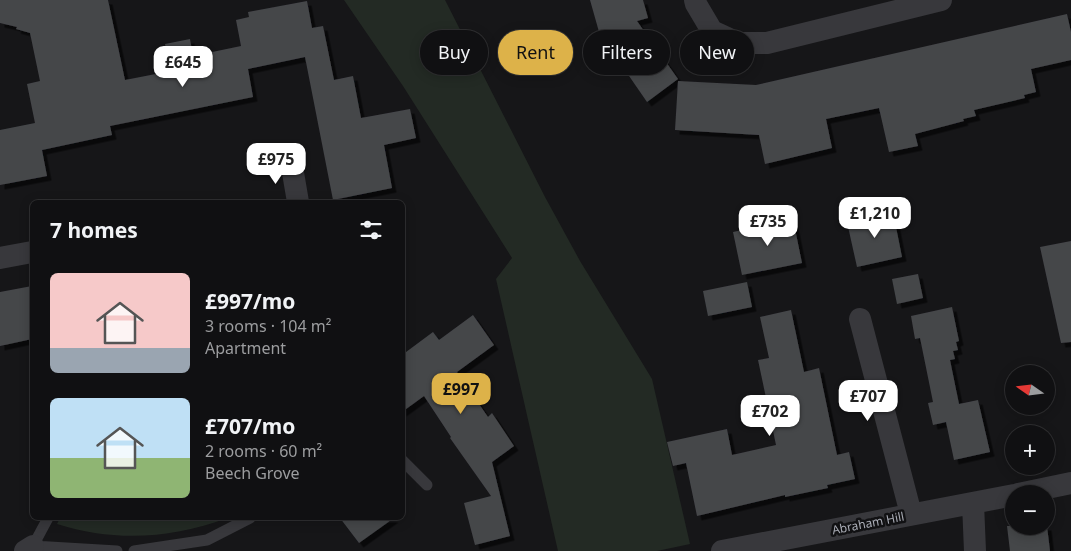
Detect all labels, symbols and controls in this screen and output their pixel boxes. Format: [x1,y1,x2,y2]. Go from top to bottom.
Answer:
chip: Buy [420,30,488,75]
chip: Rent [498,30,573,75]
chip: Filters [583,30,670,75]
chip: New [680,30,754,75]
pin: £645 [153,46,213,88]
text: £645 [165,51,201,73]
pin: £975 [246,142,306,185]
text: £975 [258,148,294,170]
pin: £1,210 [834,196,916,239]
text: £1,210 [850,202,900,224]
pin: £735 [738,204,798,247]
text: £735 [750,210,786,232]
text: 7 homes [50,216,138,244]
icon: filters [357,216,385,244]
text: £997/mo [205,287,295,315]
icon: home [90,293,150,353]
text: 3 rooms · 104 m² [205,315,331,337]
text: Apartment [205,337,286,359]
north arrow [1005,365,1055,415]
map controls [1005,365,1055,535]
pin: £997 [431,372,491,415]
text: £997 [443,378,479,400]
pin: £707 [838,380,898,422]
text: £707 [850,385,886,407]
pin: £702 [740,394,800,437]
text: £702 [752,400,788,422]
text: £707/mo [205,412,295,440]
icon: home [90,418,150,478]
button: + [1005,425,1055,475]
text: 2 rooms · 60 m² [205,440,322,462]
text: Beech Grove [205,462,300,484]
button: − [1005,485,1055,535]
street label: Abraham Hill [830,508,906,538]

